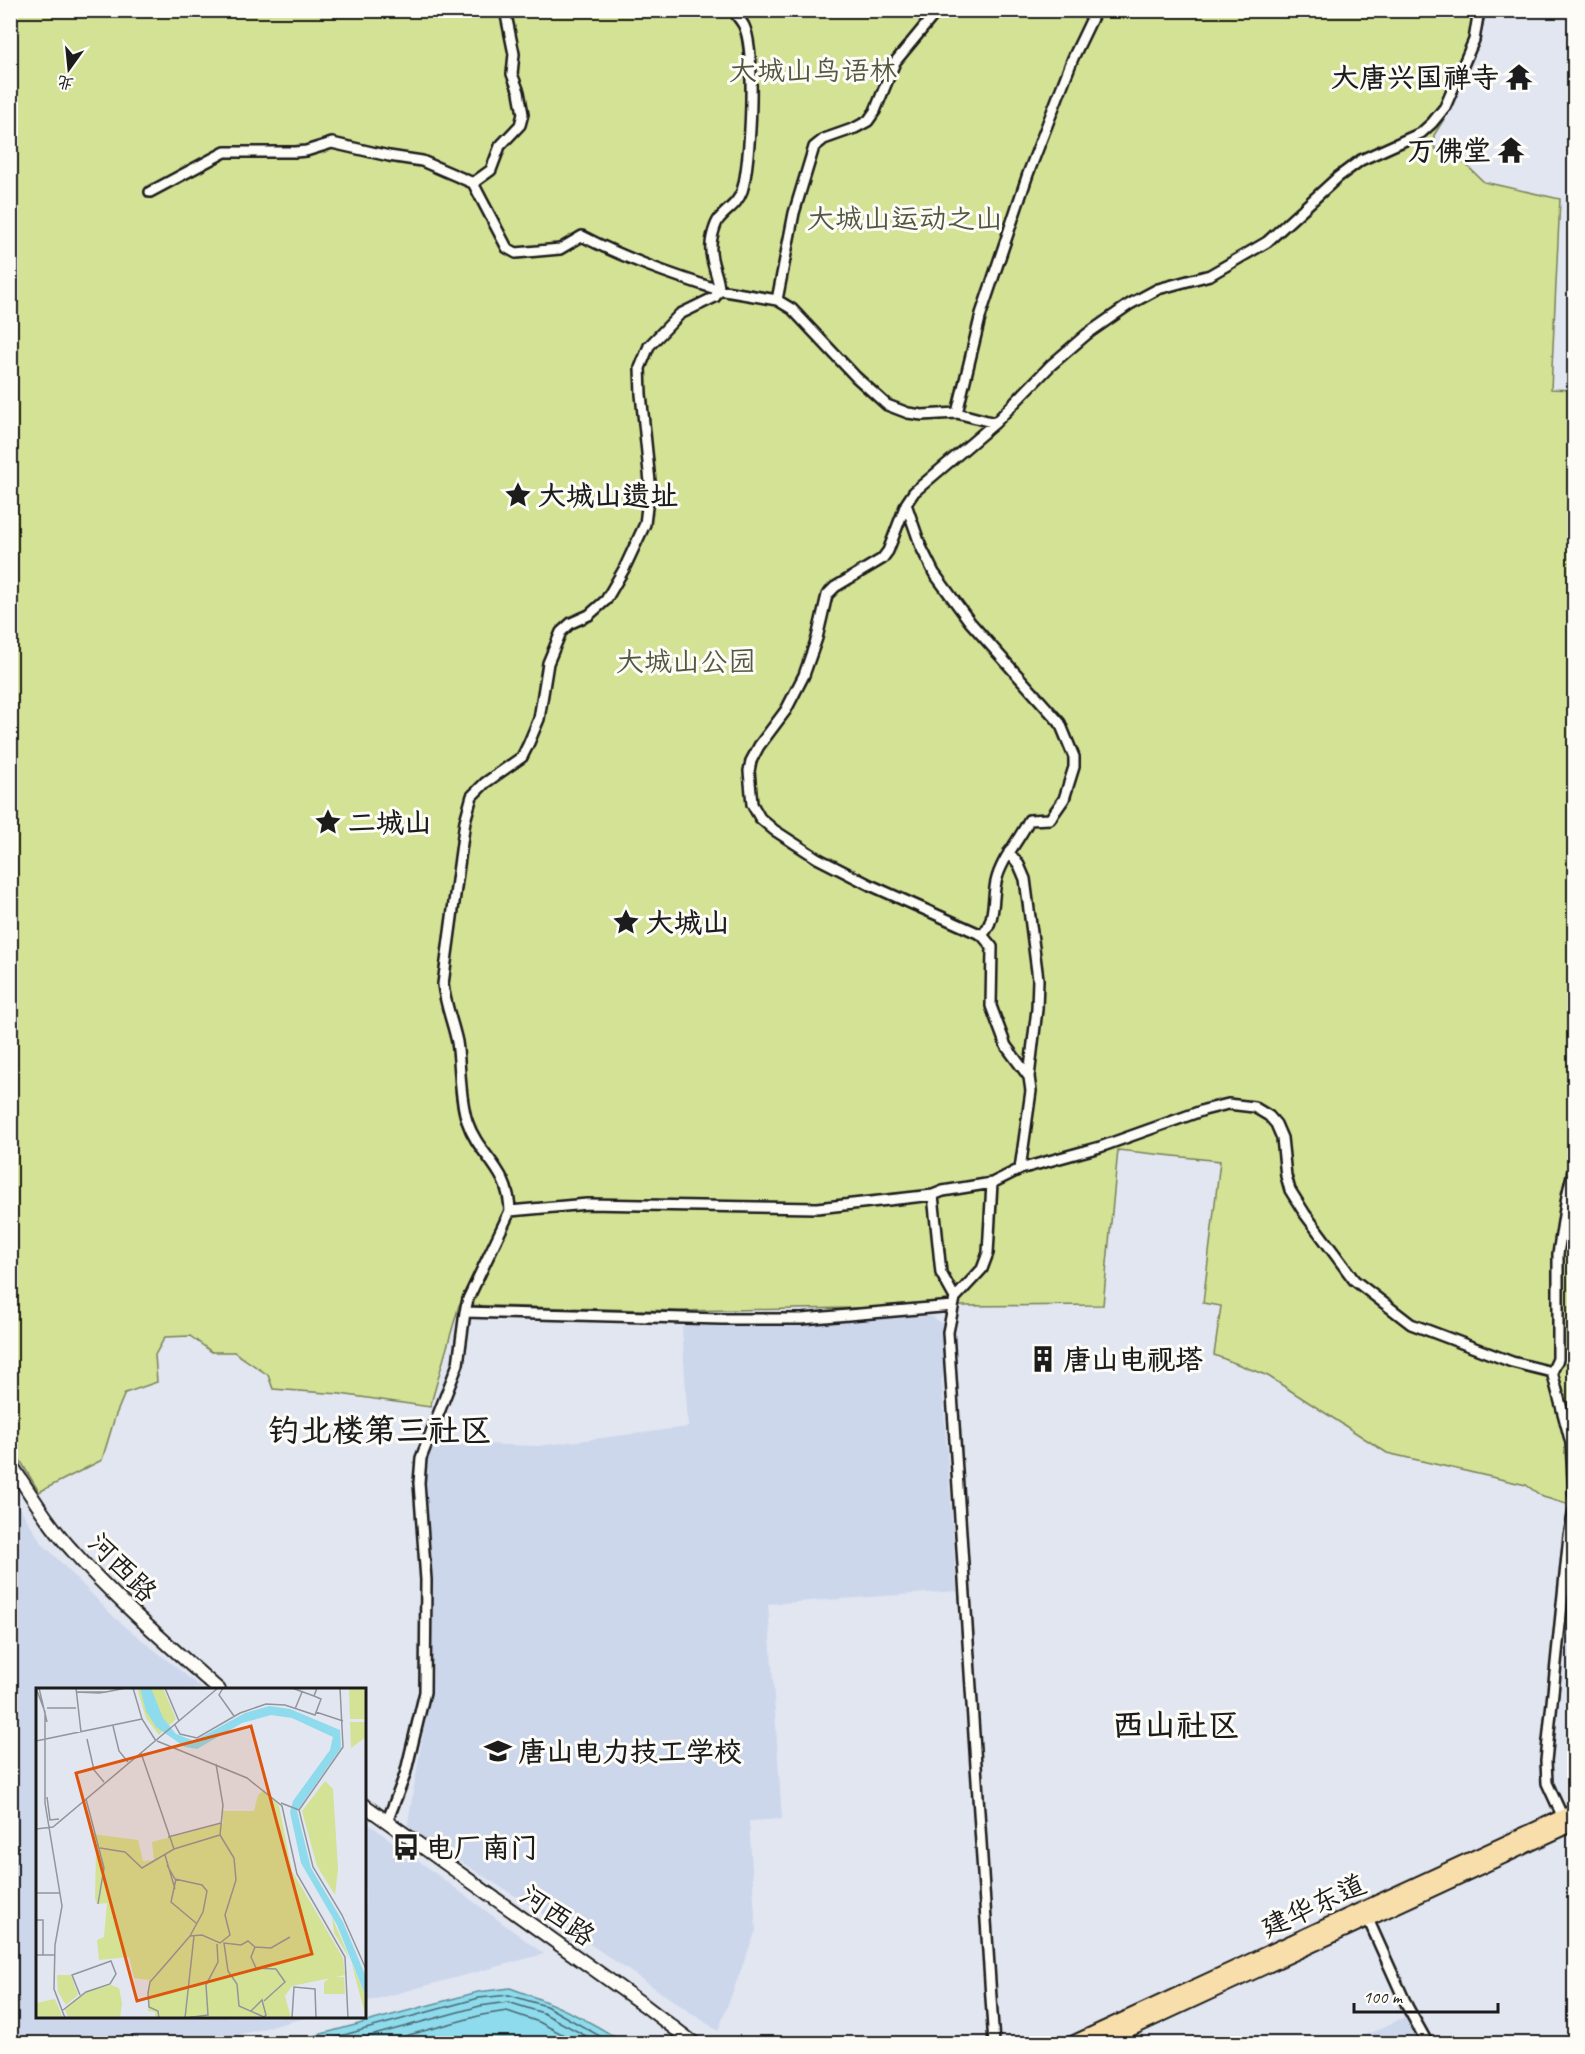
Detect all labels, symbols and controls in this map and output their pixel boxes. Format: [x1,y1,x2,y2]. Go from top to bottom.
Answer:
north arrow [39,39,99,99]
park label: 大城山鸟语林 [729,53,897,88]
place label: 大唐兴国禅寺 [1331,60,1499,95]
temple icon: 大唐兴国禅寺 [1504,62,1534,92]
text: 北 [55,71,76,94]
place label: 万佛堂 [1407,133,1491,168]
temple icon: 万佛堂 [1496,135,1526,165]
park label: 大城山运动之山 [807,201,1003,236]
place label: 大城山遗址 [538,478,678,513]
place icon: 大城山遗址 [503,480,533,510]
park label: 大城山公园 [616,644,756,679]
place label: 二城山 [348,805,432,840]
place icon: 二城山 [313,807,343,837]
place label: 大城山 [646,905,730,940]
place icon: 大城山 [611,907,641,937]
place label: 唐山电视塔 [1063,1342,1203,1377]
building icon: 唐山电视塔 [1028,1344,1058,1374]
district label: 钓北楼第三社区 [268,1410,492,1451]
street label: 河西路 [81,1525,165,1609]
inset map [36,1688,366,2018]
district label: 西山社区 [1112,1705,1240,1746]
place label: 唐山电力技工学校 [518,1734,742,1769]
school or university icon: 唐山电力技工学校 [483,1736,513,1766]
place label: 电厂南门 [426,1830,538,1865]
bus stop icon: 电厂南门 [391,1832,421,1862]
street label: 建华东道 [1255,1866,1371,1945]
street label: 河西路 [513,1877,602,1954]
scale bar [1354,1976,1498,2014]
text: 100 m [1363,1986,1404,2008]

